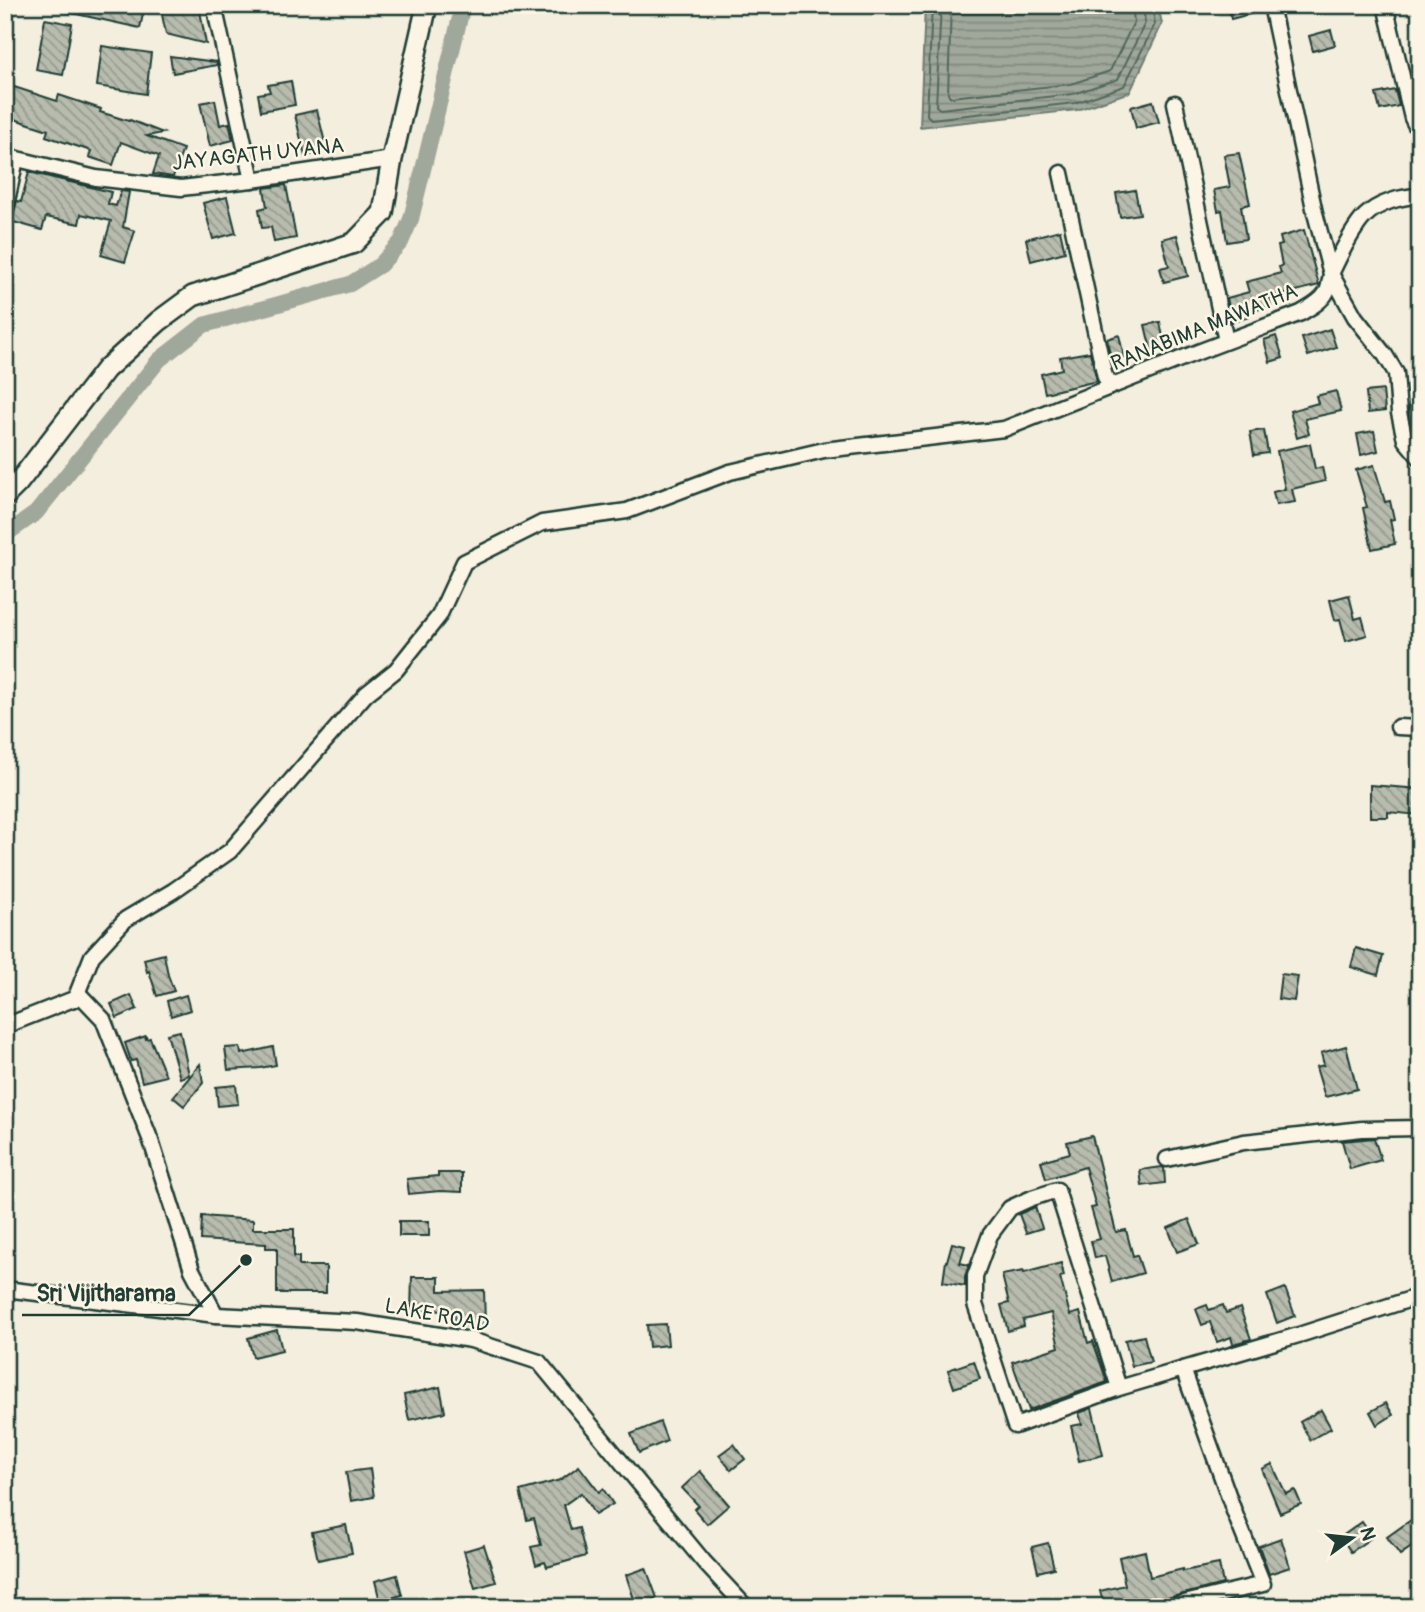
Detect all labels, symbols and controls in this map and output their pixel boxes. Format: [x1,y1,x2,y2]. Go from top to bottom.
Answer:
street label: JAYAGATH UYANA [171,132,345,177]
street label: RANABIMA MAWATHA [1107,278,1301,377]
callout: Sri Vijitharama [22,1271,189,1315]
text: Sri Vijitharama [36,1279,176,1308]
street label: LAKE ROAD [382,1292,491,1339]
north arrow [1316,1504,1386,1574]
text: N [1354,1525,1381,1543]

